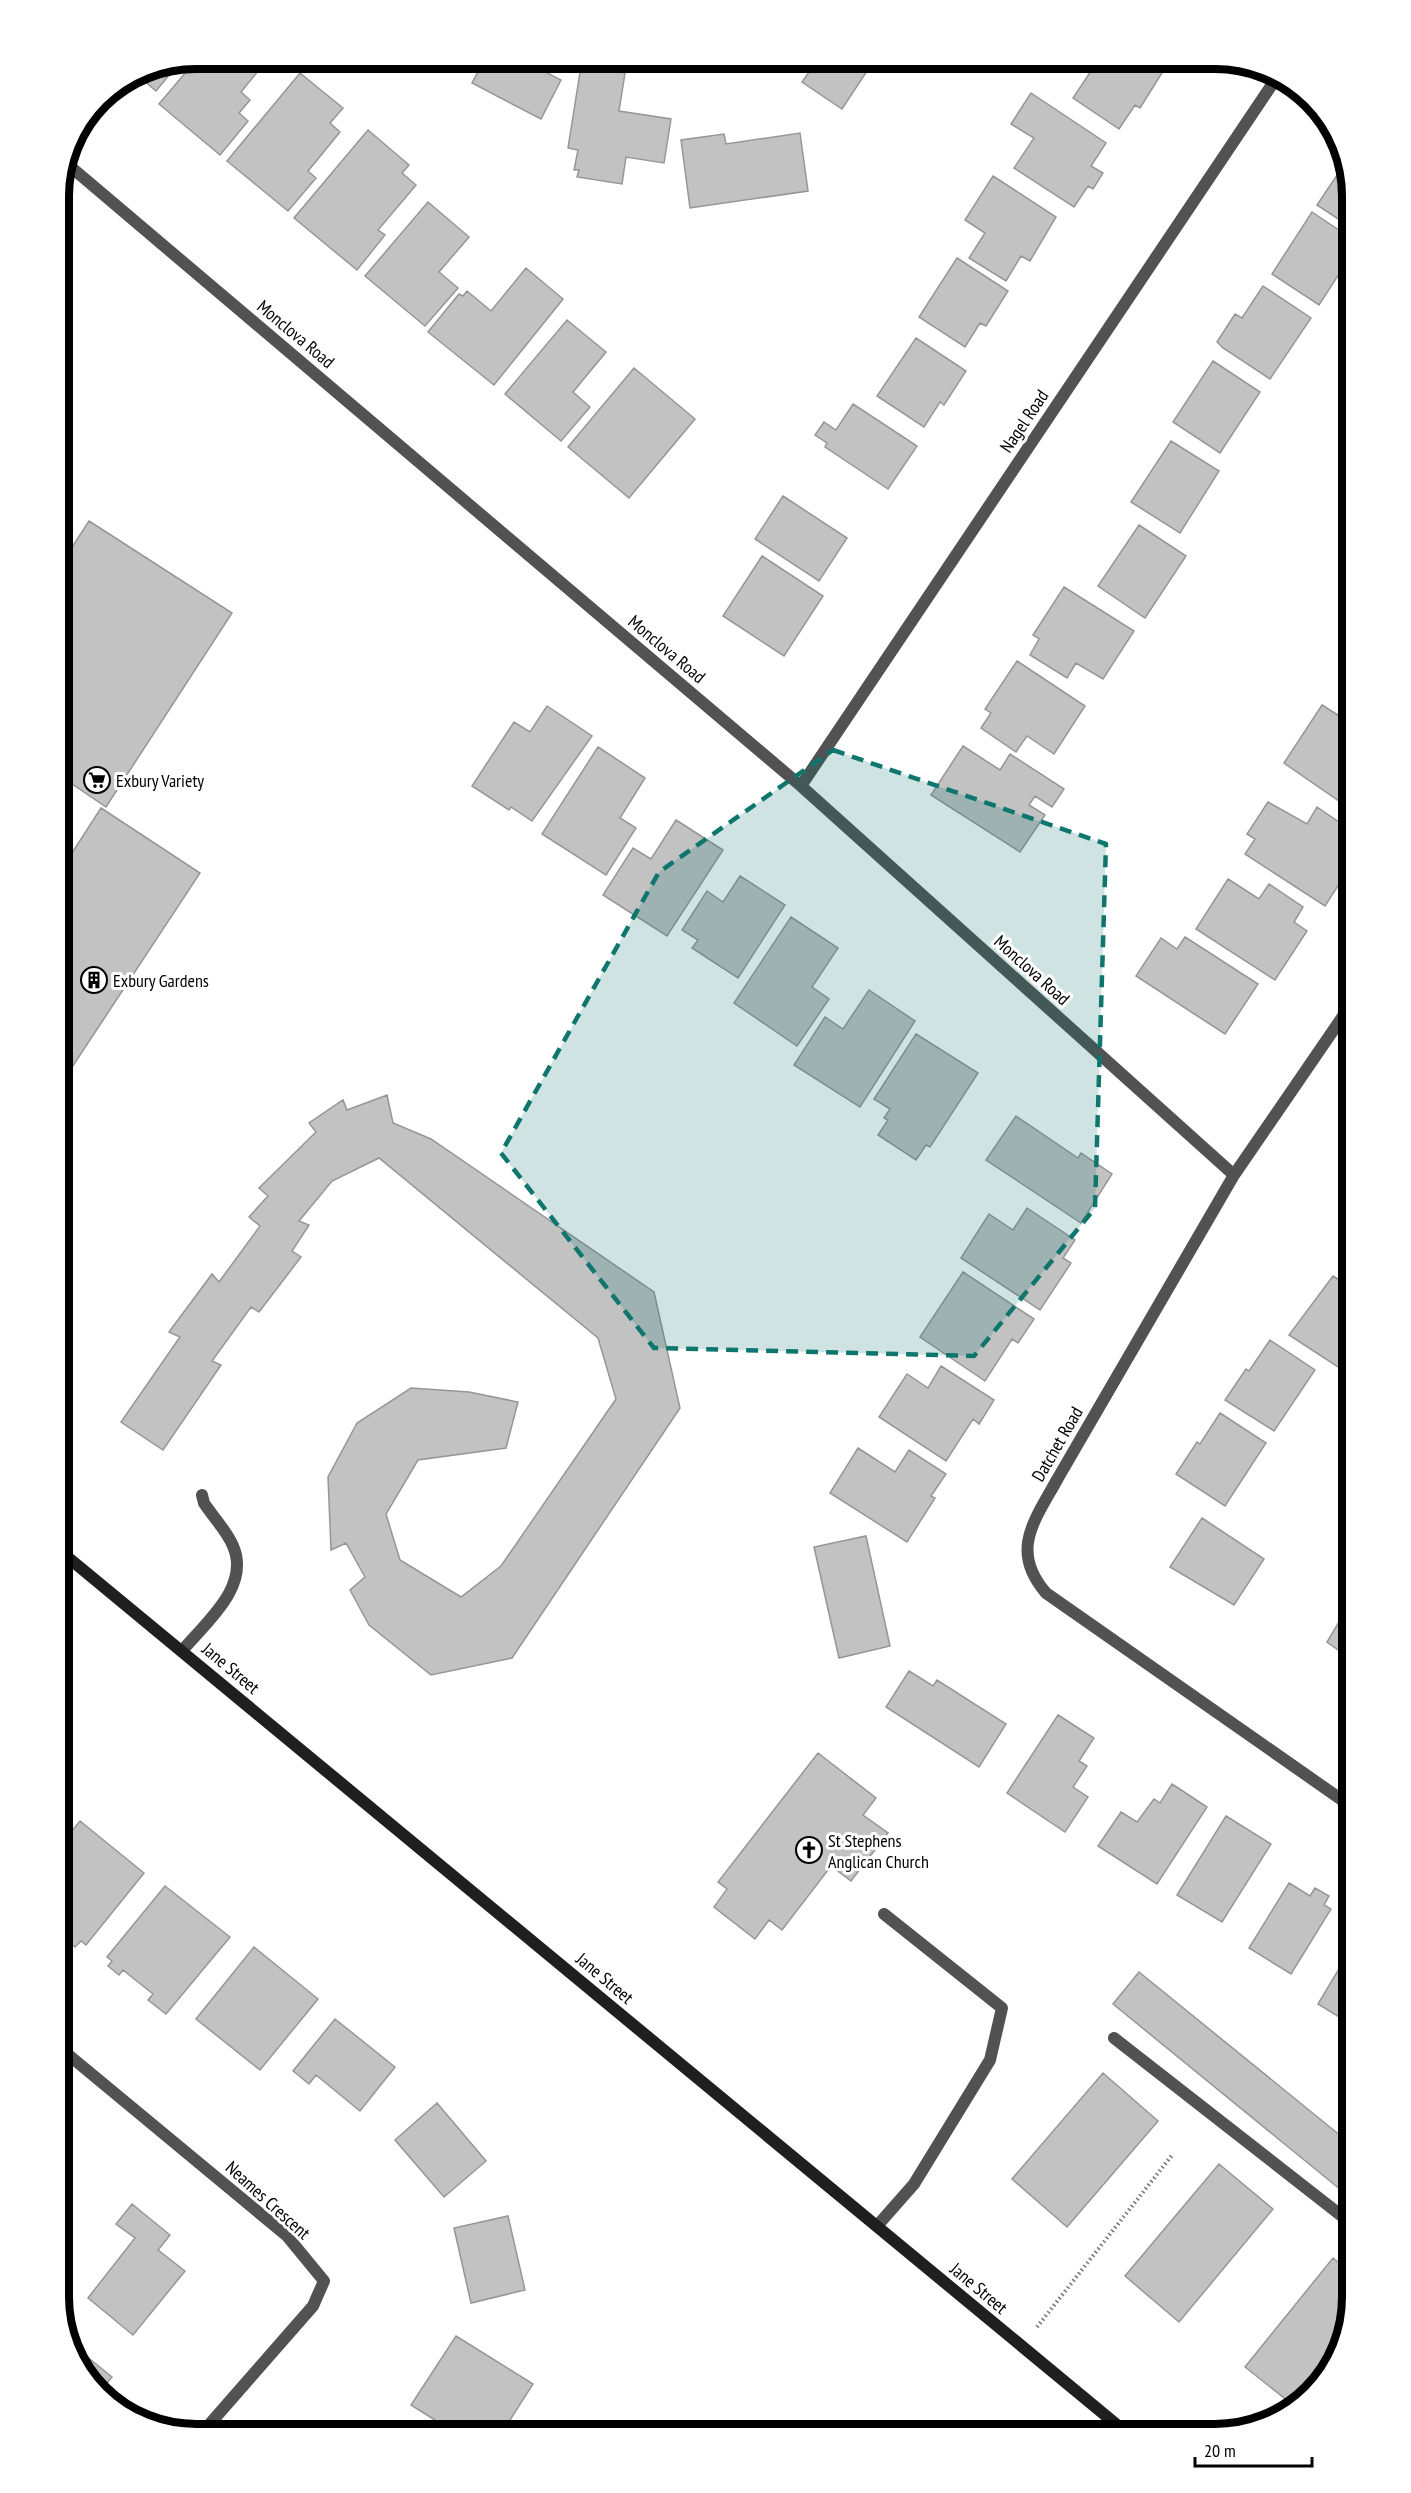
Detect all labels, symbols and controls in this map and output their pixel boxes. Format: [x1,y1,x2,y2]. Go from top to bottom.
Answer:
street label: Monclova Road [253,295,339,373]
street label: Nagel Road [995,385,1053,457]
street label: Monclova Road [624,610,710,688]
supermarket icon: Exbury Variety [82,765,112,795]
place label: Exbury Variety [116,769,204,792]
street label: Monclova Road [989,930,1075,1010]
building icon: Exbury Gardens [79,965,109,995]
place label: Exbury Gardens [113,969,209,992]
street label: Datchet Road [1026,1402,1088,1486]
street label: Jane Street [197,1637,264,1699]
place label: St Stephens Anglican Church [828,1829,929,1873]
church icon: St Stephens Anglican Church [794,1835,824,1865]
street label: Jane Street [571,1947,638,2009]
street label: Neames Crescent [221,2156,315,2244]
street label: Jane Street [945,2257,1012,2319]
scale bar [1195,2430,1312,2468]
text: 20 m [1204,2439,1236,2462]

